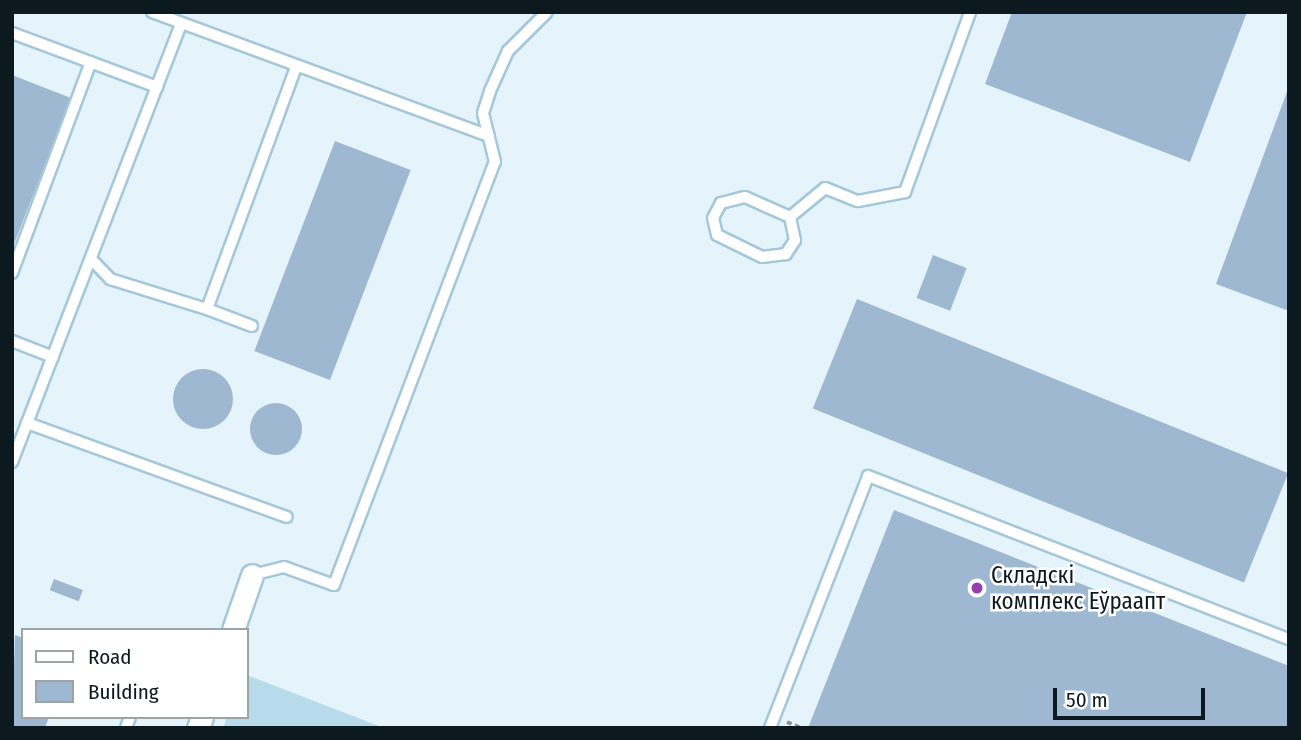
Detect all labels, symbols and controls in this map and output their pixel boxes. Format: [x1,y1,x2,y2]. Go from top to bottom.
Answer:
place label: Складскі комплекс Еўраапт [991,561,1165,615]
marker: Складскі комплекс Еўраапт [969,580,985,596]
legend [21,628,248,719]
text: Road [88,644,132,670]
scale bar [1056,674,1208,718]
text: Building [88,679,159,705]
text: 50 m [1066,687,1108,713]

